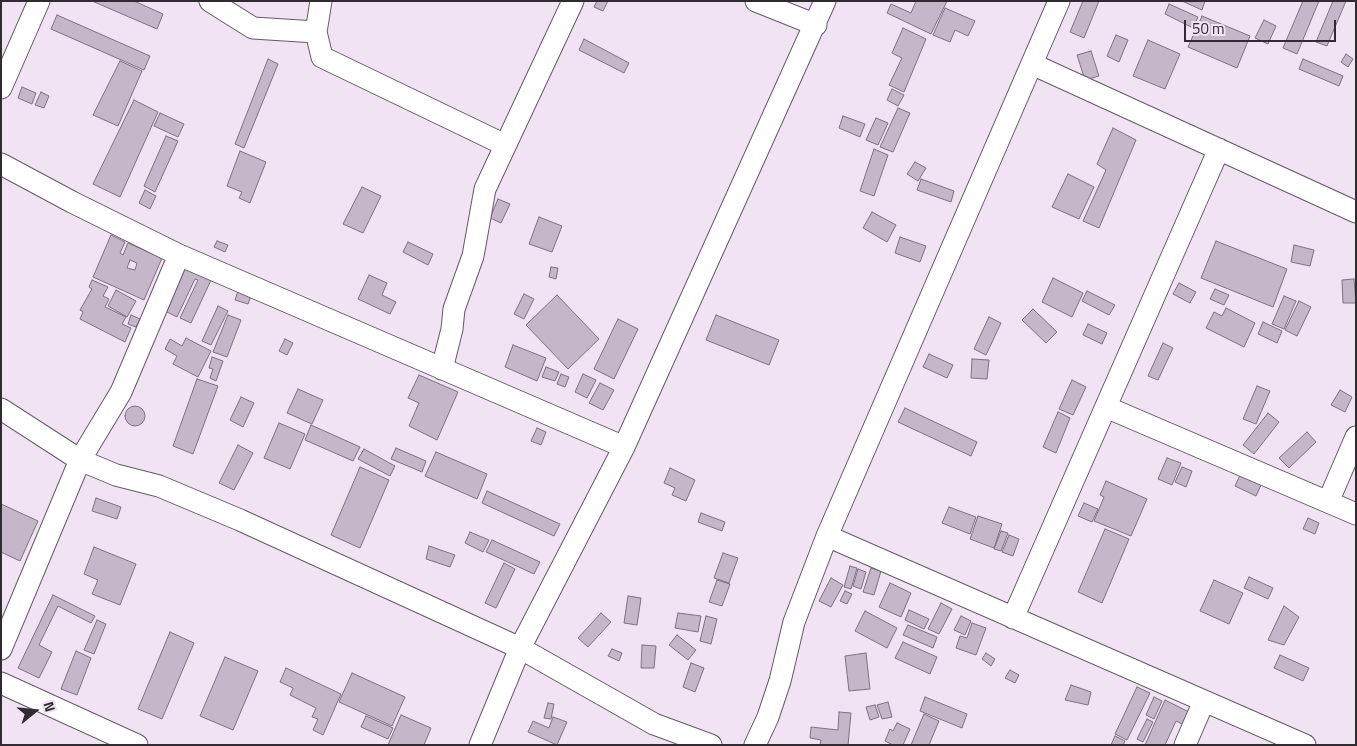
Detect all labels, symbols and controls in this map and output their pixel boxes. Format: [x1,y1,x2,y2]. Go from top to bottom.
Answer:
scale bar [1187,10,1340,42]
text: 50 m [1192,17,1225,40]
north arrow [10,686,60,736]
text: N [38,699,61,714]

